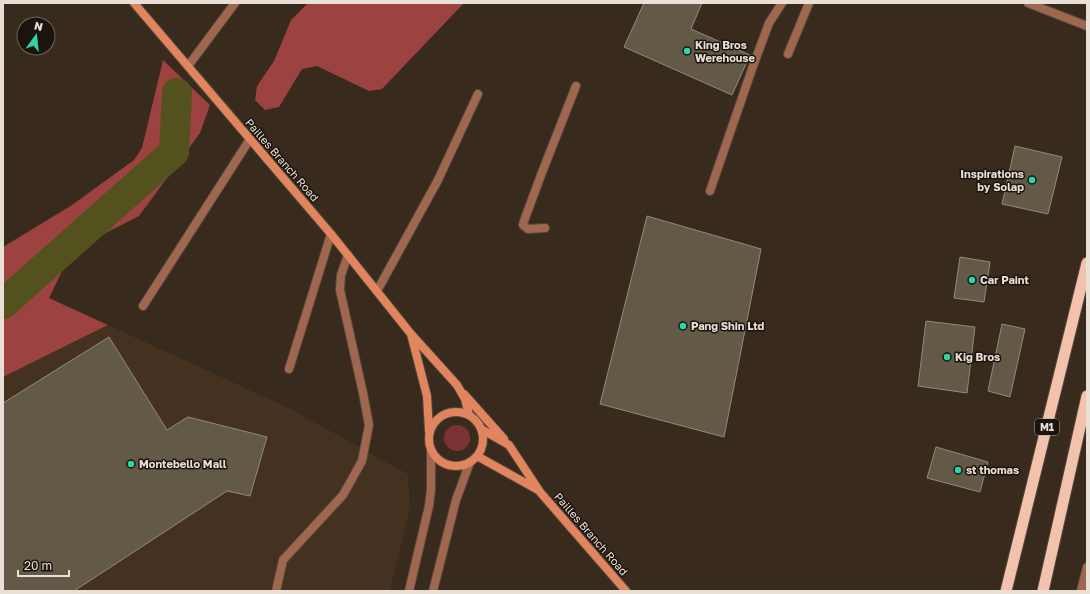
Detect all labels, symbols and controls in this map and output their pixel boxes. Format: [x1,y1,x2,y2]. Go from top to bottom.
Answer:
north arrow [16,16,56,56]
text: N [33,18,44,33]
place label: King Bros Werehouse [695,38,756,64]
marker: King Bros Werehouse [682,46,692,56]
street label: Pailles Branch Road [243,116,322,204]
place label: Inspirations by Solap [960,167,1024,193]
marker: Inspirations by Solap [1027,175,1037,185]
place label: Car Paint [980,273,1029,286]
marker: Car Paint [967,275,977,285]
place label: Pang Shin Ltd [691,319,765,332]
marker: Pang Shin Ltd [678,321,688,331]
place label: Kig Bros [955,350,1000,363]
marker: Kig Bros [942,352,952,362]
road number: M1 [1035,419,1059,435]
place label: Montebello Mall [139,457,227,470]
marker: Montebello Mall [126,459,136,469]
place label: st thomas [966,463,1019,476]
marker: st thomas [953,465,963,475]
street label: Pailles Branch Road [552,490,631,578]
scale bar [18,552,69,578]
text: 20 m [24,558,52,573]

